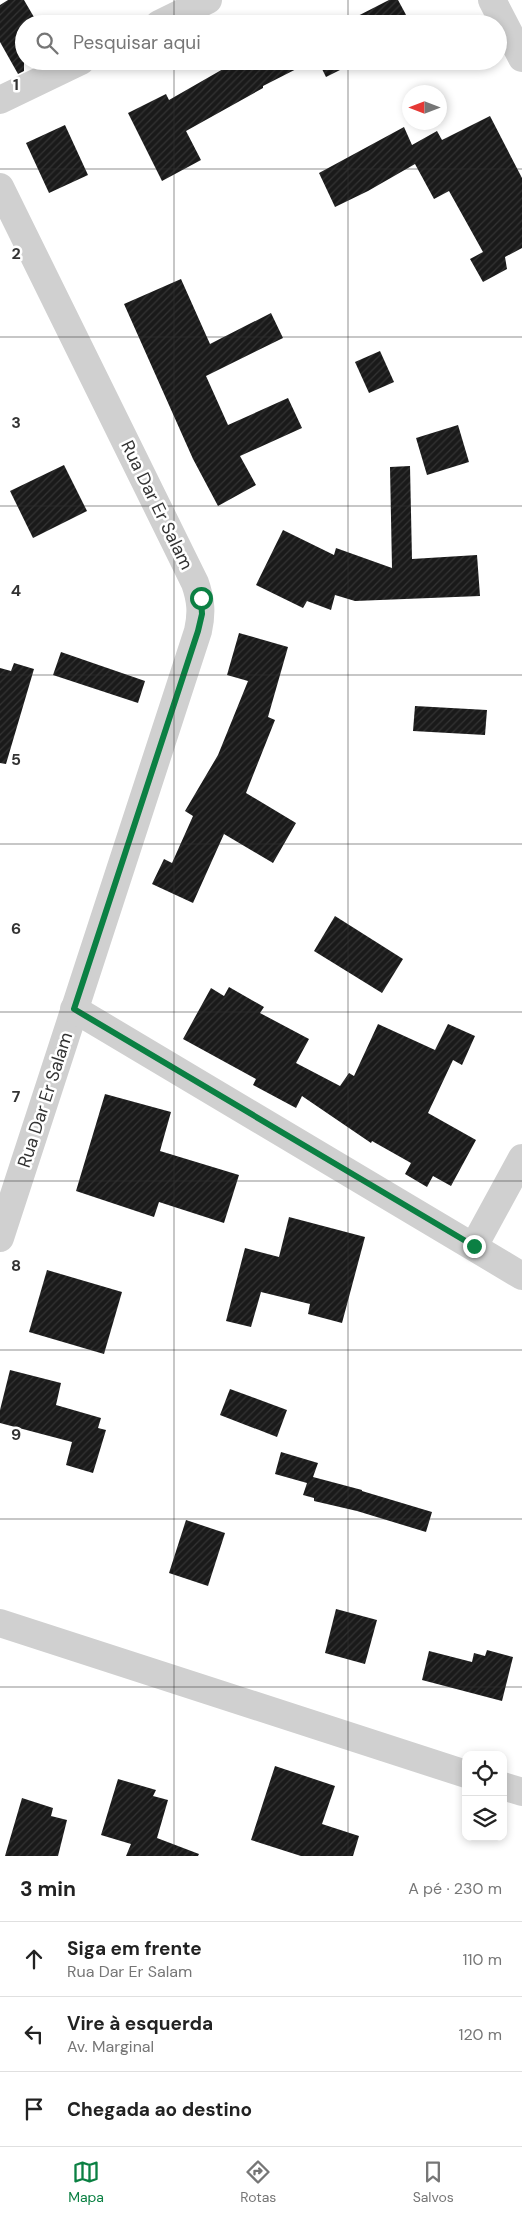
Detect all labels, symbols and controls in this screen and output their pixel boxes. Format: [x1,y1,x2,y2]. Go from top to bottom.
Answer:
search box [15,15,507,70]
icon: search [33,29,61,57]
text: Pesquisar aqui [73,30,201,55]
text: 1 [13,74,19,95]
north arrow [402,85,447,130]
text: 2 [11,243,21,264]
text: 3 [11,412,21,433]
street label: Rua Dar Er Salam [115,436,199,574]
text: 4 [11,580,21,601]
route start [190,587,213,610]
text: 5 [11,749,21,770]
text: 6 [11,918,21,939]
street label: Rua Dar Er Salam [12,1029,78,1171]
text: 7 [12,1086,21,1107]
route end [463,1235,486,1258]
text: 8 [11,1255,21,1276]
text: 9 [11,1424,21,1445]
map controls [462,1751,507,1841]
button: locate [462,1751,507,1796]
button: layers [462,1796,507,1841]
text: 3 min [20,1875,76,1903]
text: A pé · 230 m [408,1878,502,1899]
text: Siga em frente [67,1936,202,1961]
icon: ahead [20,1945,48,1973]
text: 110 m [463,1949,502,1970]
text: Rua Dar Er Salam [67,1961,192,1982]
text: Vire à esquerda [67,2011,213,2036]
icon: left [20,2020,48,2048]
text: 120 m [458,2024,502,2045]
text: Av. Marginal [67,2036,154,2057]
icon: arrive [20,2095,48,2123]
text: Chegada ao destino [67,2097,252,2122]
tab: Mapa [68,2158,104,2206]
tab: Rotas [240,2158,276,2206]
tab: Salvos [413,2158,454,2206]

